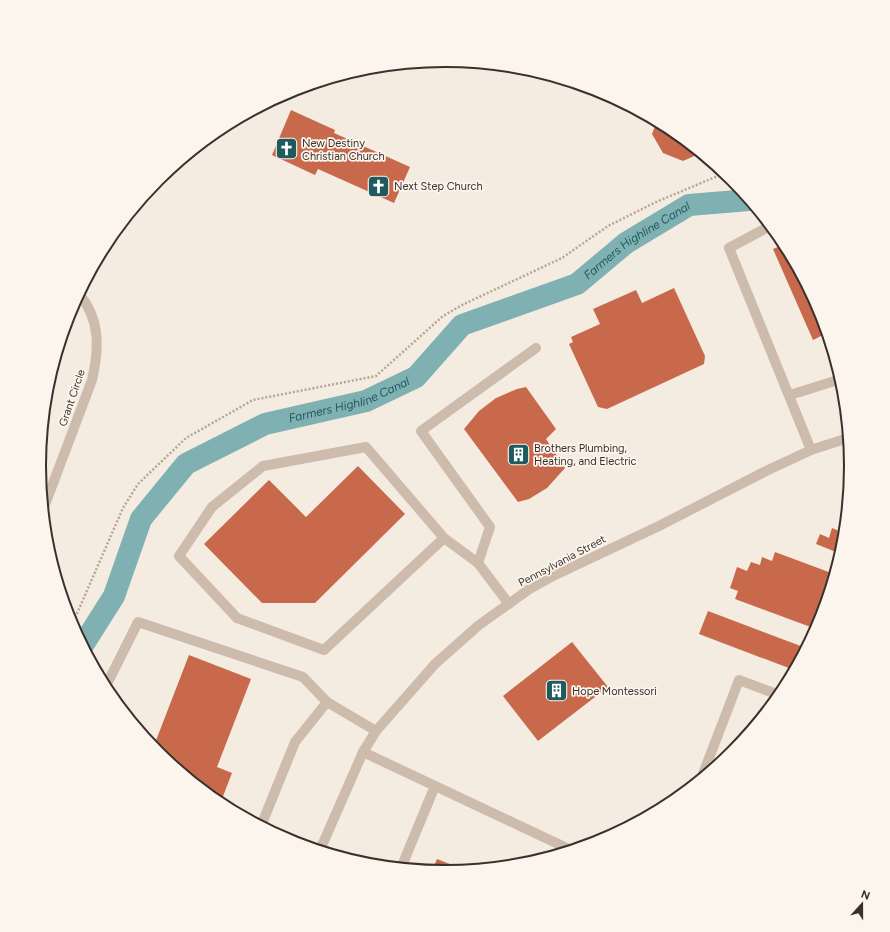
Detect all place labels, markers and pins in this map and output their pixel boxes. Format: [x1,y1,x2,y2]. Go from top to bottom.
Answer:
church icon: New Destiny Christian Church [274,136,300,162]
place label: New Destiny Christian Church [302,137,385,163]
church icon: Next Step Church [366,173,392,199]
place label: Next Step Church [394,180,483,193]
building icon: Brothers Plumbing, Heating, and Electric [506,441,532,467]
place label: Brothers Plumbing, Heating, and Electric [534,442,637,468]
building icon: Hope Montessori [543,678,569,704]
place label: Hope Montessori [572,685,657,698]

